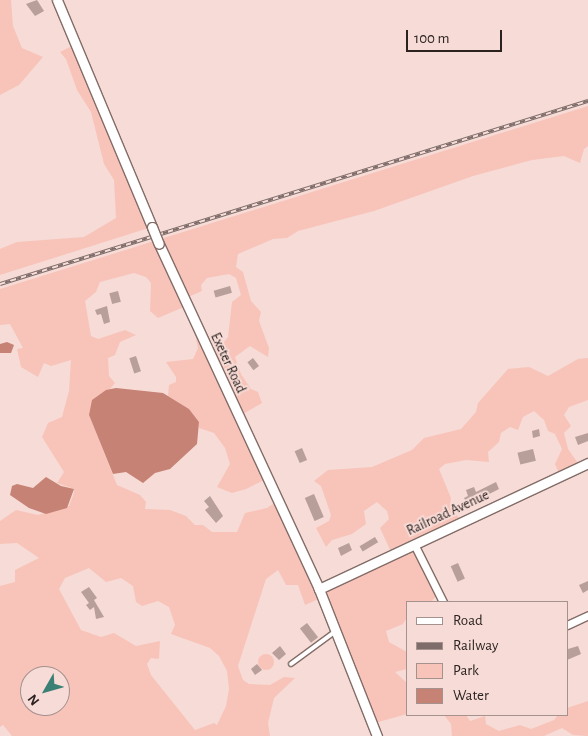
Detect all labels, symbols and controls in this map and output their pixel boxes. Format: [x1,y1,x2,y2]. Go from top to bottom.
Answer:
scale bar [408,20,504,52]
text: 100 m [414,31,449,46]
street label: Exeter Road [207,330,249,396]
street label: Railroad Avenue [404,487,492,539]
legend [406,601,568,716]
text: Road [453,613,483,628]
text: Railway [453,638,498,653]
text: Park [453,663,479,678]
north arrow [20,666,70,716]
text: Water [453,688,489,703]
text: N [25,691,42,708]

